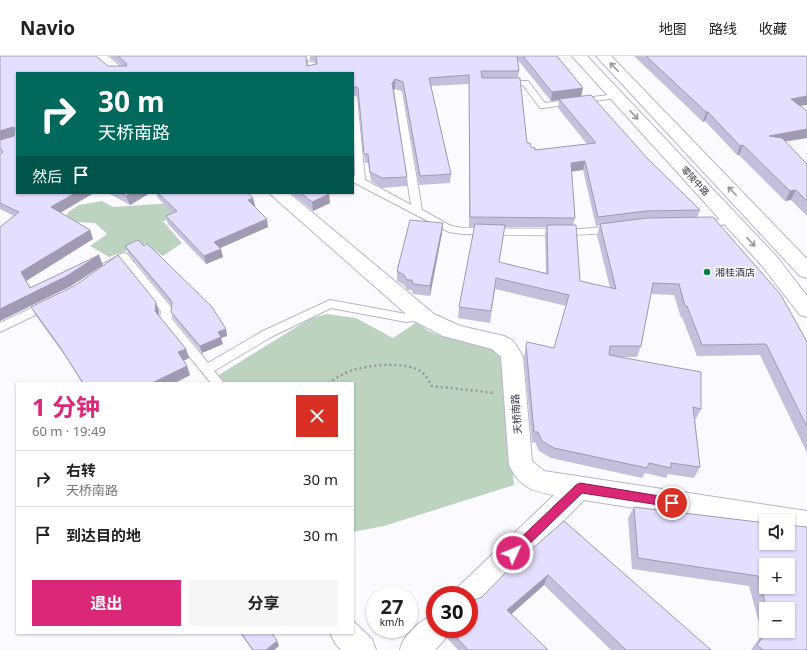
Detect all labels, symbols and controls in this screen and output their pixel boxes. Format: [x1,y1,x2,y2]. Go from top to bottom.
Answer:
text: Navio [20,15,75,41]
text: 地图 [659,19,687,38]
text: 路线 [709,19,737,38]
text: 收藏 [759,19,787,38]
one-way arrow [609,62,618,72]
text: 30 m [98,82,165,120]
icon: right [32,88,84,140]
one-way arrow [630,110,639,121]
text: 天桥南路 [98,120,170,144]
street label: 零陵中路 [678,163,712,198]
icon: arrive [70,164,92,186]
text: 然后 [32,166,62,186]
one-way arrow [728,186,737,196]
one-way arrow [747,236,756,247]
place label: 湘桂酒店 [715,265,755,279]
marker: 湘桂酒店 [702,267,712,277]
text: 1 分钟 [32,390,100,423]
street label: 天桥南路 [508,394,524,434]
button: close [296,395,338,437]
text: 60 m · 19:49 [32,422,106,440]
text: 右转 [66,460,96,480]
icon: right [32,468,54,490]
text: 30 m [303,469,338,489]
text: 天桥南路 [66,481,118,499]
pin [655,486,689,520]
icon: arrive [661,492,683,514]
map controls [759,514,795,638]
button: sound [759,514,795,550]
icon: arrive [32,524,54,546]
text: 到达目的地 [66,525,141,545]
text: 30 m [303,525,338,545]
position arrow [492,532,534,574]
button: + [759,558,795,594]
button: 退出 [32,580,181,626]
button: 分享 [189,580,338,626]
speed limit sign: 30 [426,586,478,638]
text: 27 [381,593,403,620]
button: − [759,602,795,638]
text: km/h [380,615,404,629]

